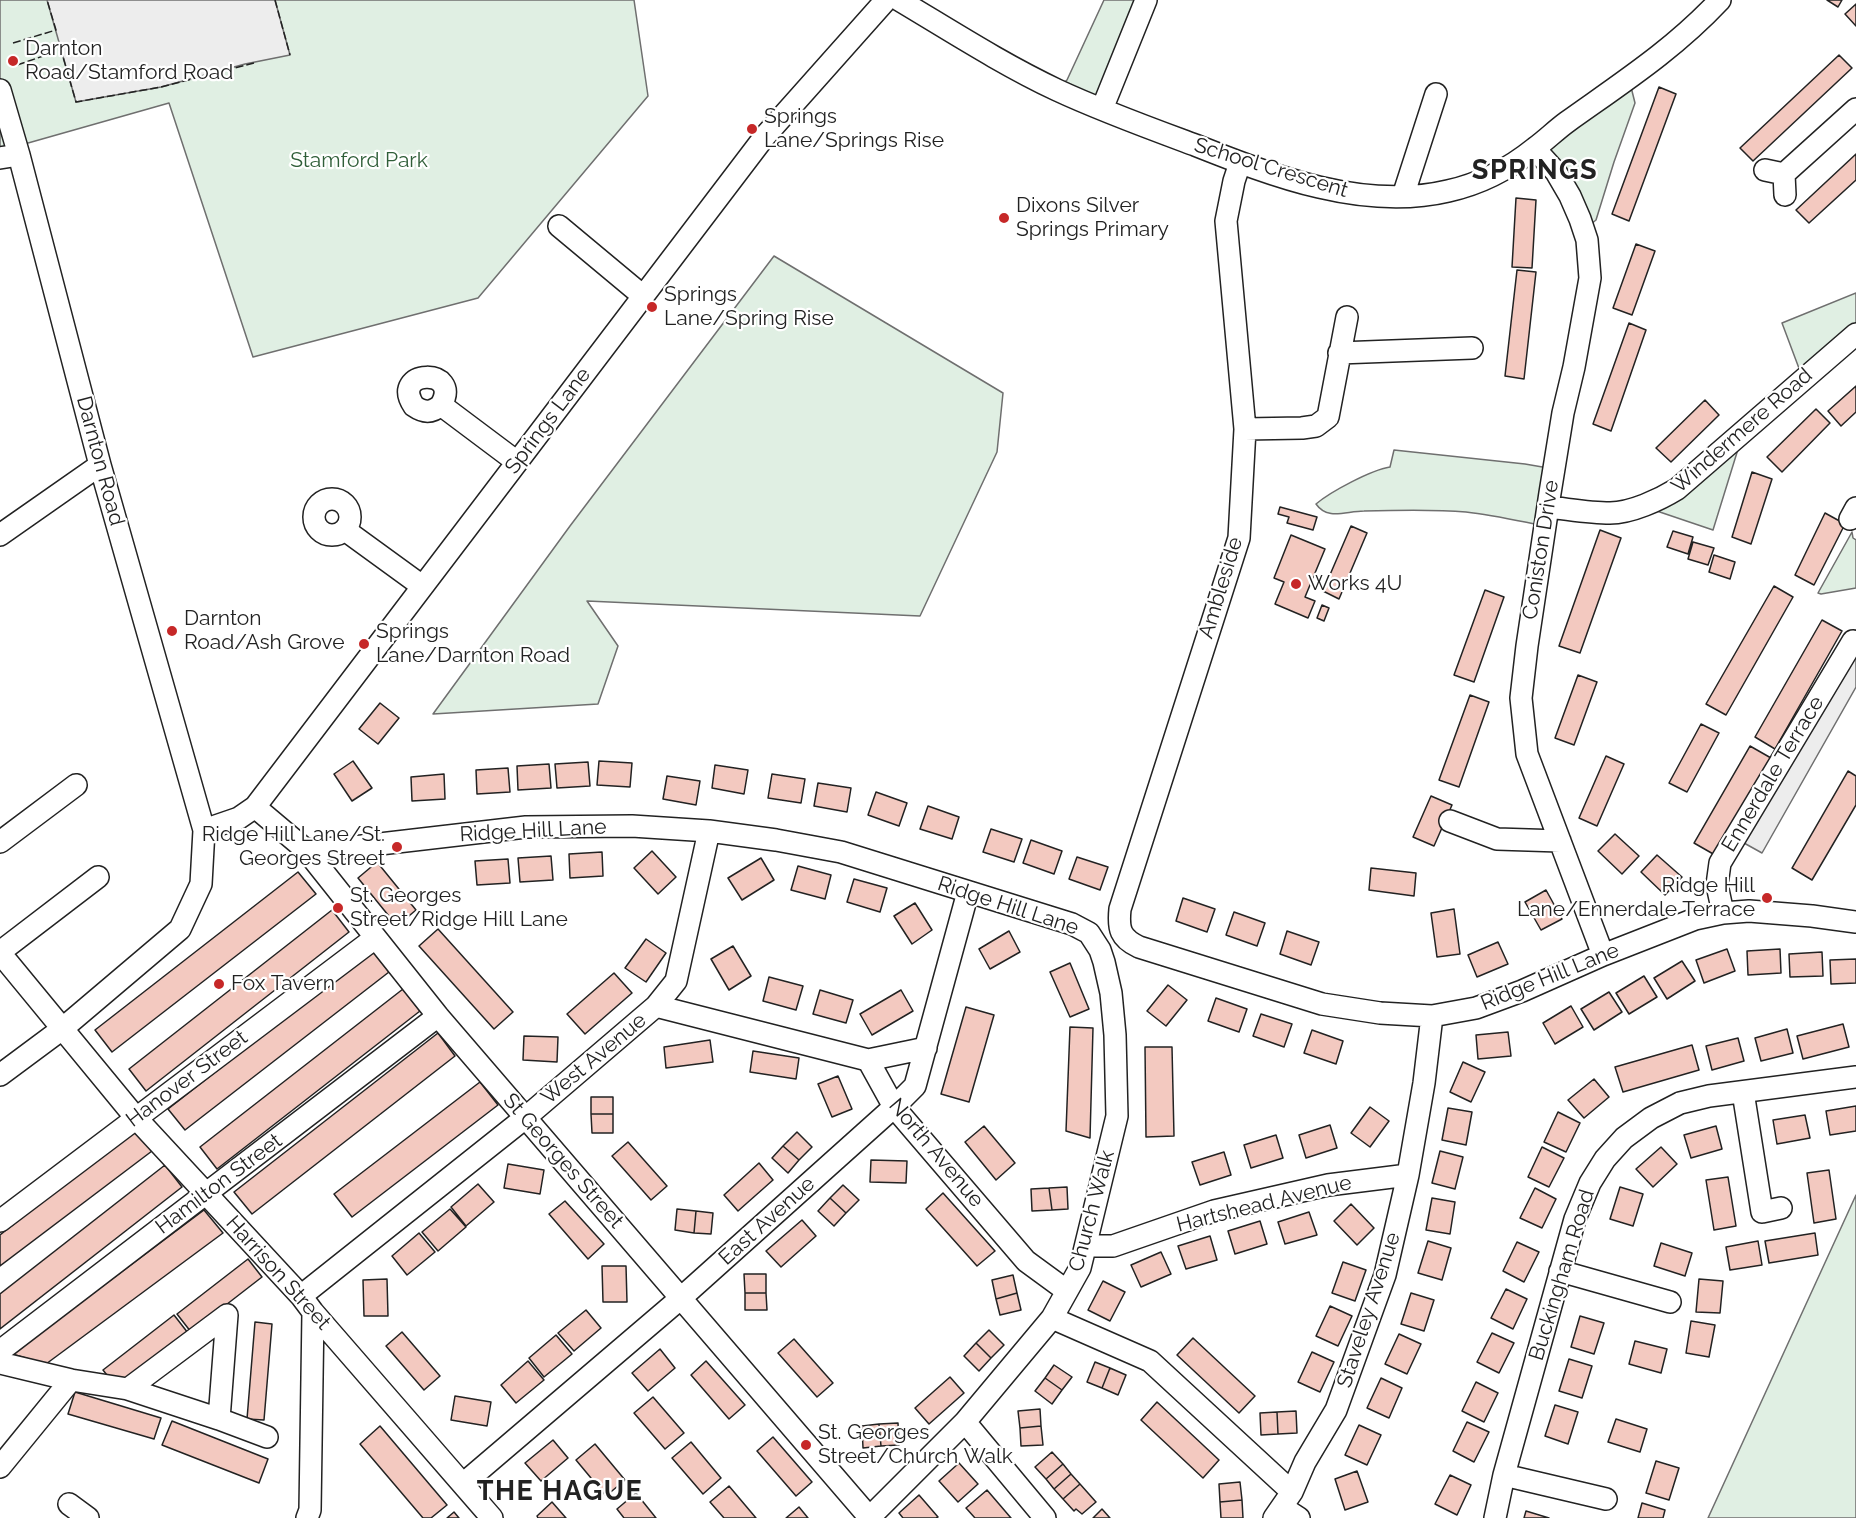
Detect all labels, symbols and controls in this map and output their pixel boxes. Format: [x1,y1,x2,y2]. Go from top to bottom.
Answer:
place label: Darnton Road/Stamford Road [25,36,233,86]
marker: Darnton Road/Stamford Road [6,54,20,68]
place label: Springs Lane/Springs Rise [764,104,944,154]
marker: Springs Lane/Springs Rise [745,122,759,136]
street label: School Crescent [1191,133,1351,203]
park label: Stamford Park [290,148,428,174]
district label: SPRINGS [1472,155,1598,187]
place label: Dixons Silver Springs Primary [1016,193,1169,243]
marker: Dixons Silver Springs Primary [997,211,1011,225]
place label: Springs Lane/Spring Rise [664,282,834,332]
marker: Springs Lane/Spring Rise [645,300,659,314]
street label: Springs Lane [500,363,596,479]
street label: Windermere Road [1666,363,1818,499]
street label: Darnton Road [71,393,129,529]
street label: Coniston Drive [1518,478,1564,622]
street label: Ambleside [1194,534,1248,642]
place label: Works 4U [1308,571,1402,597]
marker: Works 4U [1289,577,1303,591]
place label: Darnton Road/Ash Grove [184,606,345,656]
place label: Springs Lane/Darnton Road [376,619,570,669]
marker: Darnton Road/Ash Grove [165,624,179,638]
marker: Springs Lane/Darnton Road [357,637,371,651]
street label: Ennerdale Terrace [1717,692,1829,856]
street label: Ridge Hill Lane [459,815,607,847]
place label: Ridge Hill Lane/St. Georges Street [202,822,385,872]
marker: Ridge Hill Lane/St. Georges Street [390,840,404,854]
street label: Ridge Hill Lane [934,871,1082,941]
place label: Ridge Hill Lane/Ennerdale Terrace [1517,873,1755,923]
place label: St. Georges Street/Ridge Hill Lane [350,883,568,933]
marker: Ridge Hill Lane/Ennerdale Terrace [1760,891,1774,905]
marker: St. Georges Street/Ridge Hill Lane [331,901,345,915]
street label: Ridge Hill Lane [1477,938,1623,1016]
place label: Fox Tavern [231,971,335,997]
marker: Fox Tavern [212,977,226,991]
street label: West Avenue [536,1008,652,1110]
street label: Hanover Street [121,1025,253,1133]
street label: St Georges Street [497,1088,629,1234]
street label: North Avenue [883,1093,989,1213]
street label: Hamilton Street [151,1128,287,1240]
street label: Church Walk [1064,1148,1120,1274]
street label: Hartshead Avenue [1174,1170,1354,1238]
street label: East Avenue [714,1171,820,1271]
street label: Buckingham Road [1524,1186,1600,1364]
street label: Harrison Street [220,1211,336,1335]
street label: Staveley Avenue [1332,1229,1406,1391]
place label: St. Georges Street/Church Walk [818,1420,1013,1470]
marker: St. Georges Street/Church Walk [799,1438,813,1452]
district label: THE HAGUE [477,1476,643,1508]

